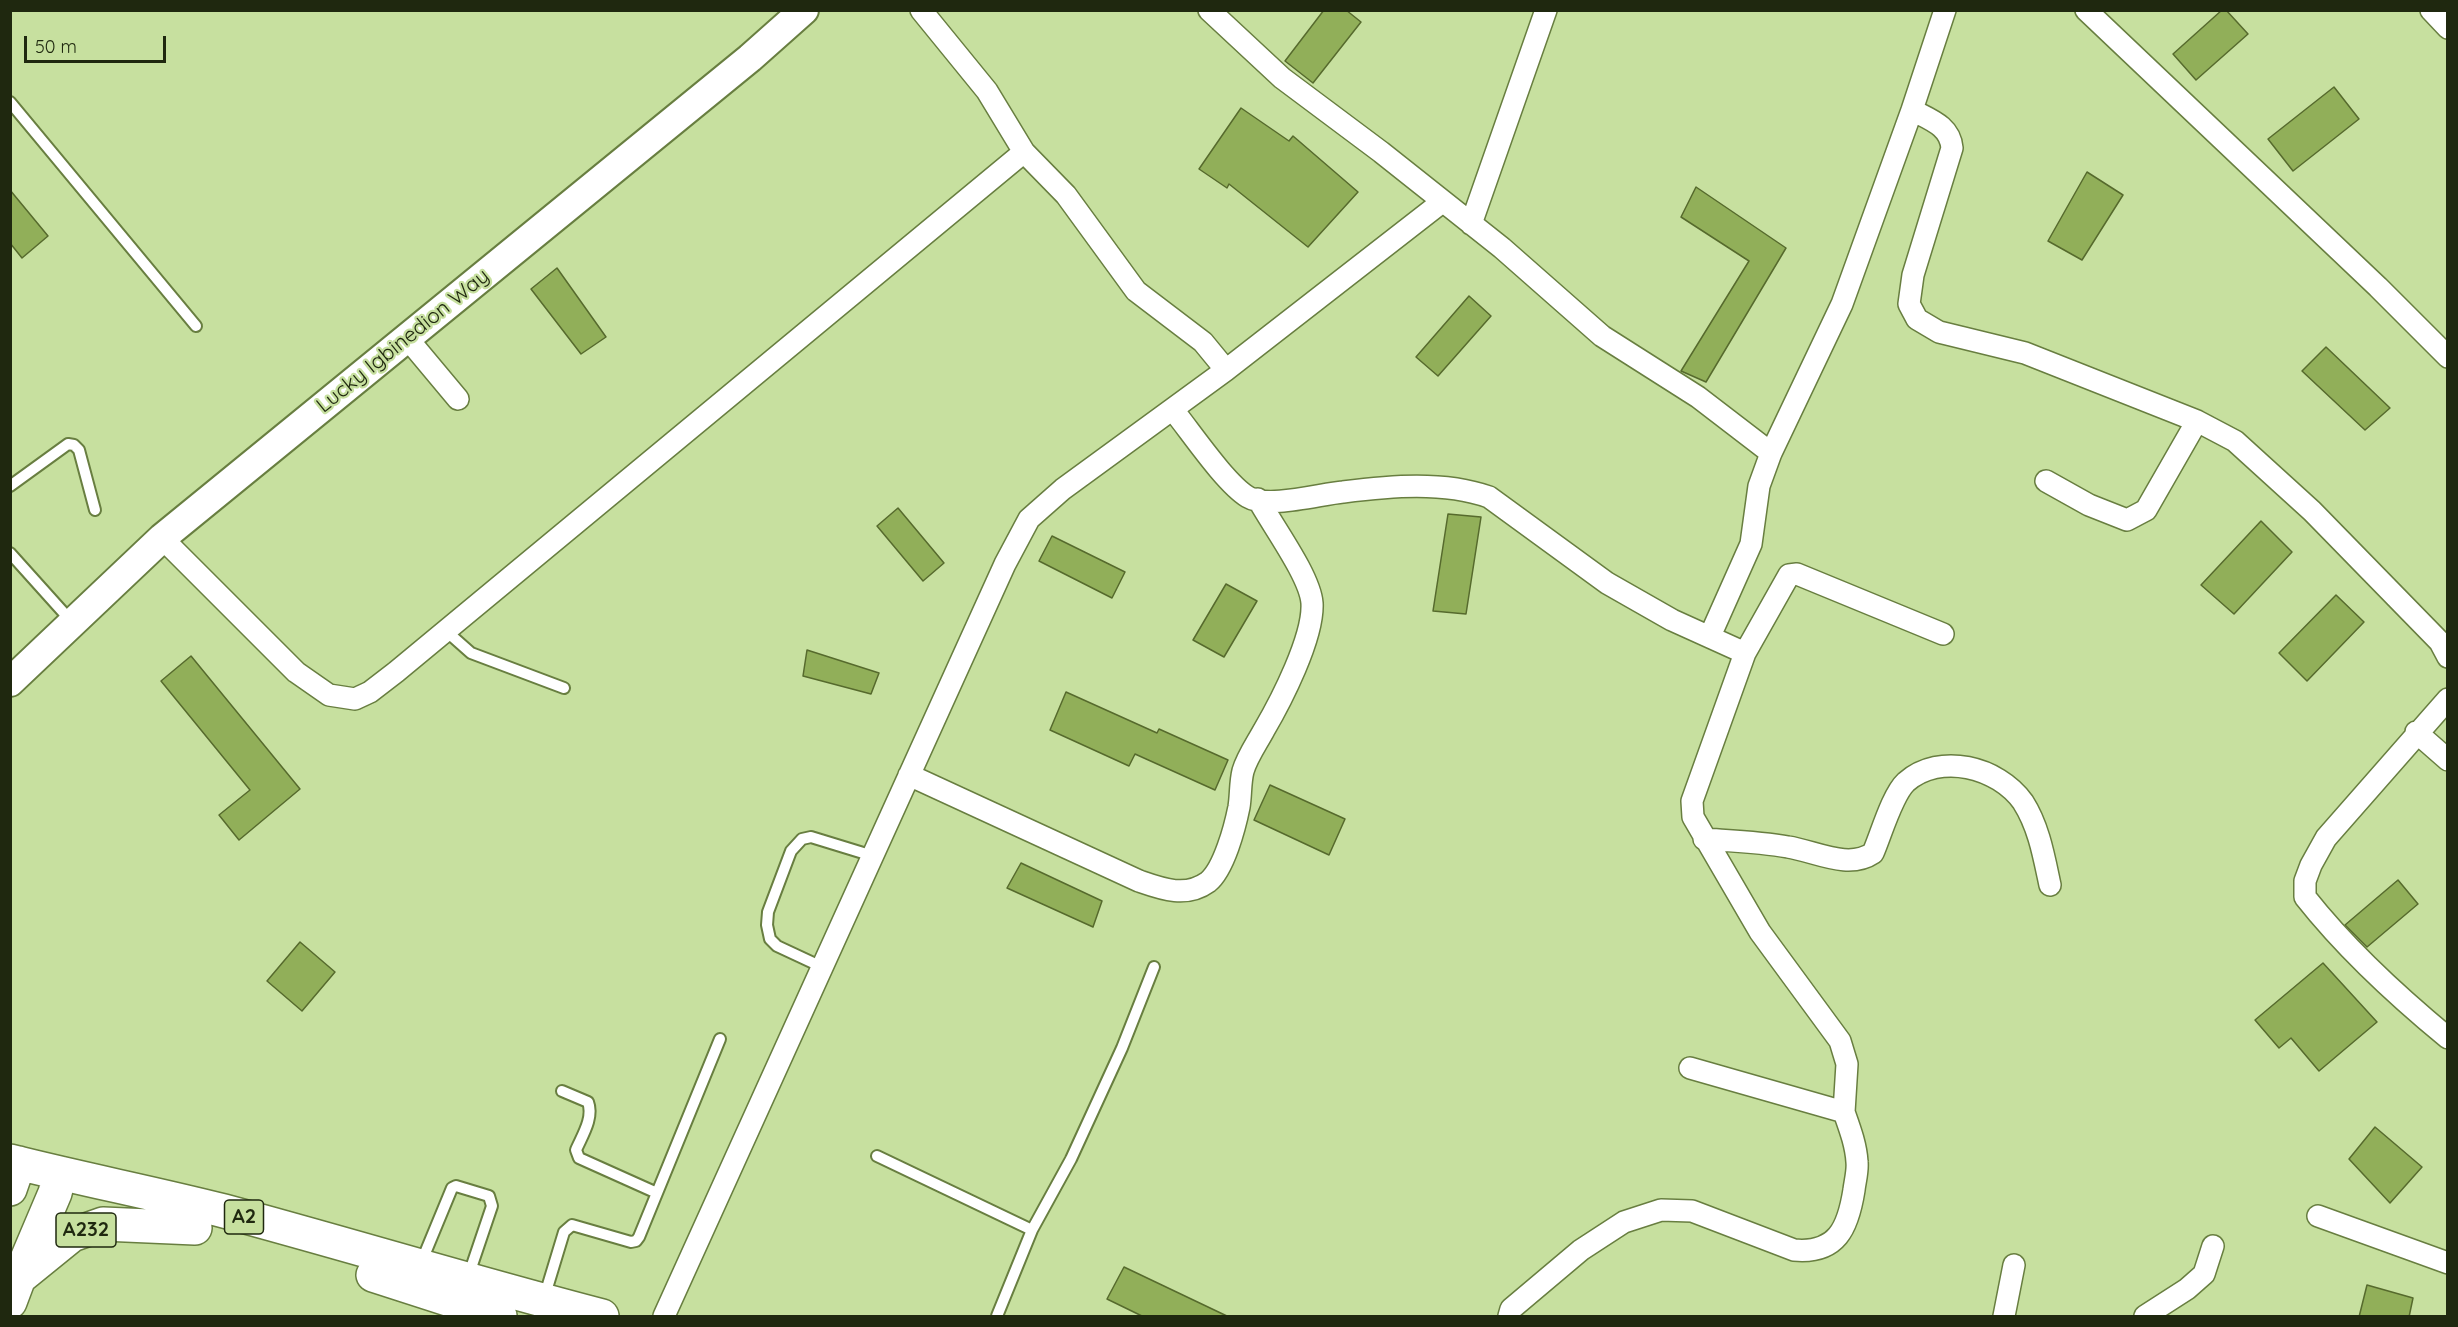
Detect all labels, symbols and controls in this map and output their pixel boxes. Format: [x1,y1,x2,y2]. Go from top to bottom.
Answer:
scale bar [27,24,170,62]
text: 50 m [35,35,77,58]
street label: Lucky Igbinedion Way [312,264,494,418]
road number: A2 [224,1200,264,1234]
road number: A232 [56,1213,116,1247]

